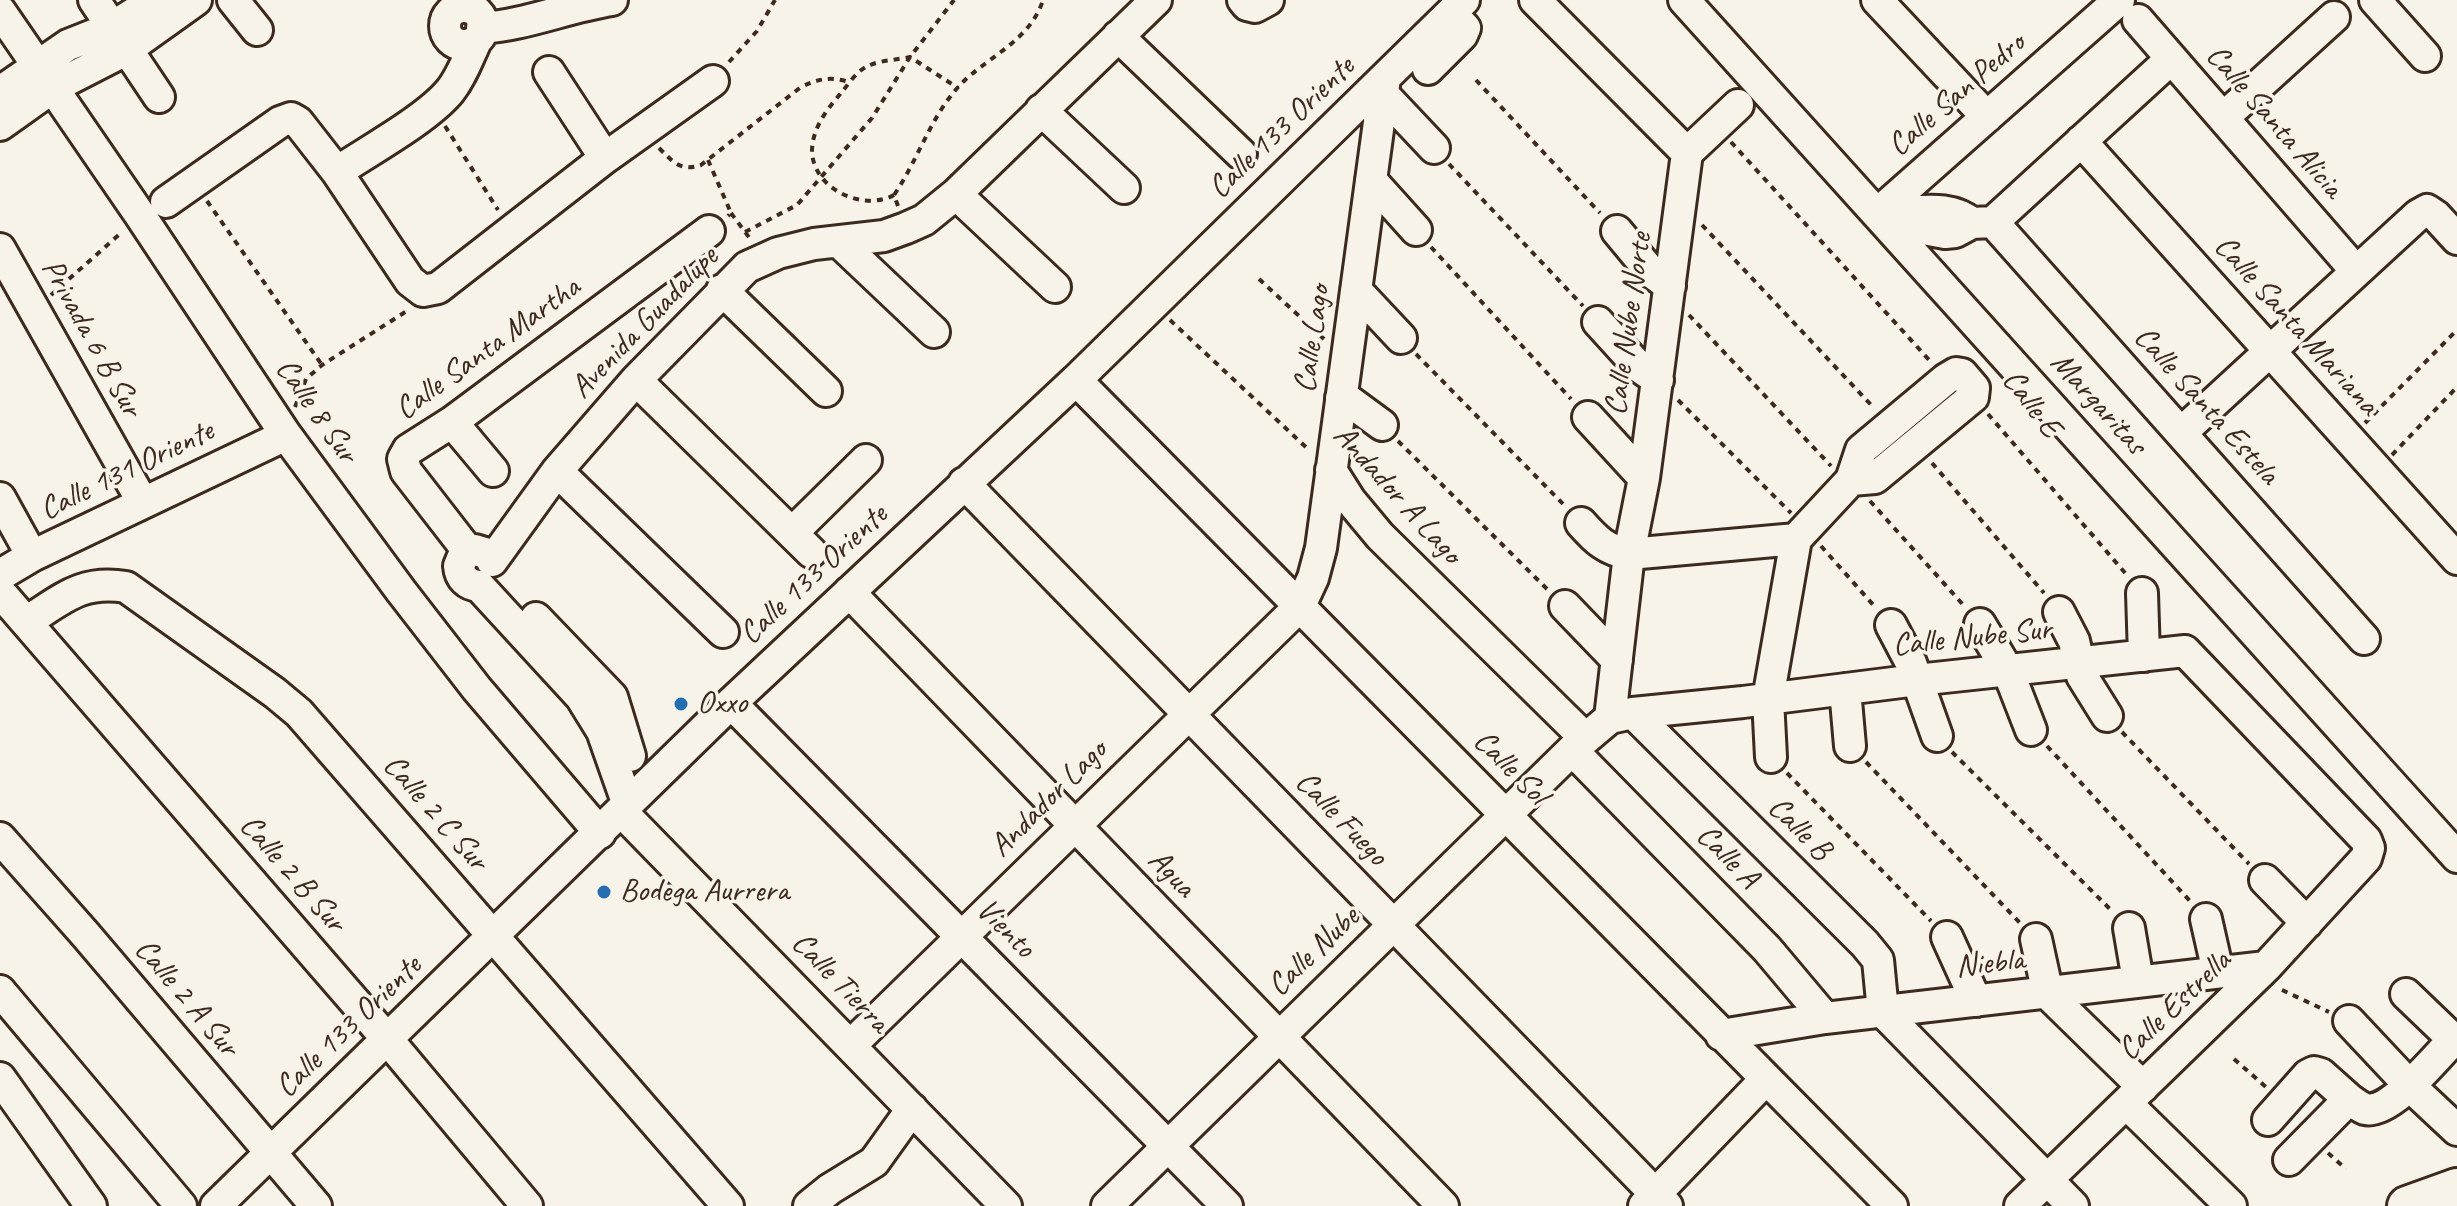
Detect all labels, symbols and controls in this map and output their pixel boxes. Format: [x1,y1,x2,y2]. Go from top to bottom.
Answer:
street label: Calle San Pedro [1880,25,2034,165]
street label: Calle Santa Alicia [2197,37,2351,207]
street label: Calle 133 Oriente [1201,49,1363,207]
street label: Calle Santa Mariana [2205,228,2387,424]
street label: Calle Nube Norte [1597,230,1661,418]
street label: Avenida Guadalupe [563,239,727,407]
street label: Privada 6 B Sur [32,253,150,423]
street label: Calle Santa Martha [388,269,588,429]
street label: Calle Lago [1286,283,1340,395]
street label: Calle Santa Estela [2125,319,2287,493]
street label: Margaritas [2042,344,2154,464]
street label: Calle 8 Sur [266,351,366,471]
street label: Calle E [1993,363,2069,445]
street label: Calle 131 Oriente [34,412,220,530]
street label: Andador A Lago [1325,418,1469,572]
street label: Calle 133 Oriente [732,497,896,653]
street label: Calle Nube Sur [1891,611,2053,665]
place label: Oxxo [697,685,747,723]
marker: Oxxo [672,695,690,713]
street label: Calle Sol [1465,723,1555,813]
street label: Andador Lago [982,732,1116,866]
street label: Calle 2 C Sur [374,747,496,879]
street label: Calle Fuego [1286,764,1396,874]
street label: Calle B [1759,789,1839,869]
street label: Calle 2 B Sur [231,807,353,941]
street label: Calle A [1687,817,1767,897]
street label: Agua [1139,842,1203,906]
place label: Bodega Aurrera [620,873,789,911]
marker: Bodega Aurrera [595,883,613,901]
street label: Viento [967,891,1043,967]
street label: Calle Nube [1260,899,1368,1005]
street label: Calle Tierra [783,925,897,1041]
street label: Calle 2 A Sur [126,931,246,1065]
street label: Niebla [1954,941,2026,987]
street label: Calle Estrella [2110,943,2240,1069]
street label: Calle 133 Oriente [268,948,430,1106]

